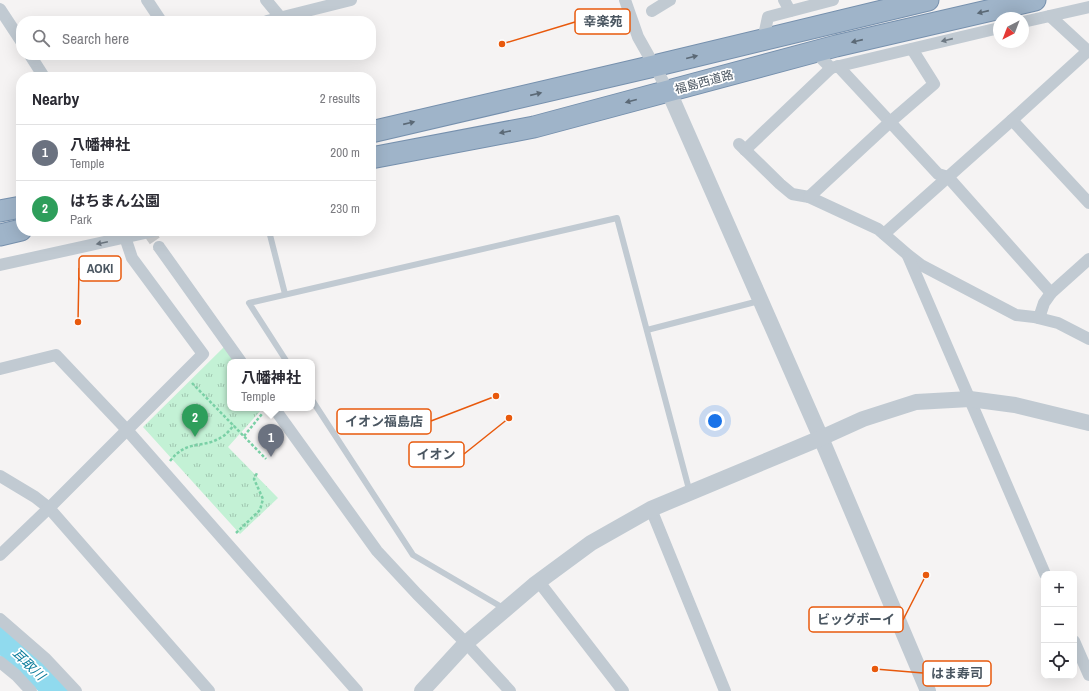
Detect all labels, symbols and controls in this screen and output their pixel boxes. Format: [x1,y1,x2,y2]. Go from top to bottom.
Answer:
callout: 幸楽苑 [575,9,630,34]
one-way arrow [977,9,989,15]
north arrow [993,12,1029,48]
text: 幸楽苑 [583,13,623,30]
search box [16,16,376,60]
icon: search [30,27,52,49]
text: Search here [62,28,129,49]
one-way arrow [941,38,954,44]
one-way arrow [851,39,863,45]
one-way arrow [686,54,698,60]
street label: 福島西道路 [673,67,735,97]
text: Nearby [32,87,79,110]
text: 2 results [320,90,360,107]
one-way arrow [529,90,542,96]
one-way arrow [625,99,637,105]
one-way arrow [403,120,415,126]
one-way arrow [499,130,511,136]
text: 八幡神社 [70,134,130,155]
text: 1 [42,144,48,161]
text: 200 m [330,144,360,161]
text: Temple [70,155,104,172]
text: はちまん公園 [70,190,160,211]
text: 2 [42,200,48,217]
text: 230 m [330,200,360,217]
text: Park [70,211,92,228]
one-way arrow [96,240,108,246]
callout: AOKI [79,256,121,281]
text: AOKI [87,260,113,277]
popup [227,359,315,411]
text: 八幡神社 [241,367,301,388]
text: Temple [241,388,275,405]
pin: 2 [182,404,208,437]
callout: イオン福島店 [337,409,431,434]
your location [705,411,725,431]
text: イオン福島店 [345,413,423,430]
pin: 1 [258,424,284,457]
callout: イオン [409,442,464,467]
text: イオン [416,446,456,463]
map controls [1041,571,1077,679]
button: + [1041,571,1077,607]
callout: ビッグボーイ [809,607,903,632]
button: − [1041,607,1077,643]
text: ビッグボーイ [817,611,895,628]
button: locate [1041,643,1077,679]
water label: 耳取川 [9,645,50,685]
callout: はま寿司 [923,661,991,686]
text: はま寿司 [931,665,983,682]

